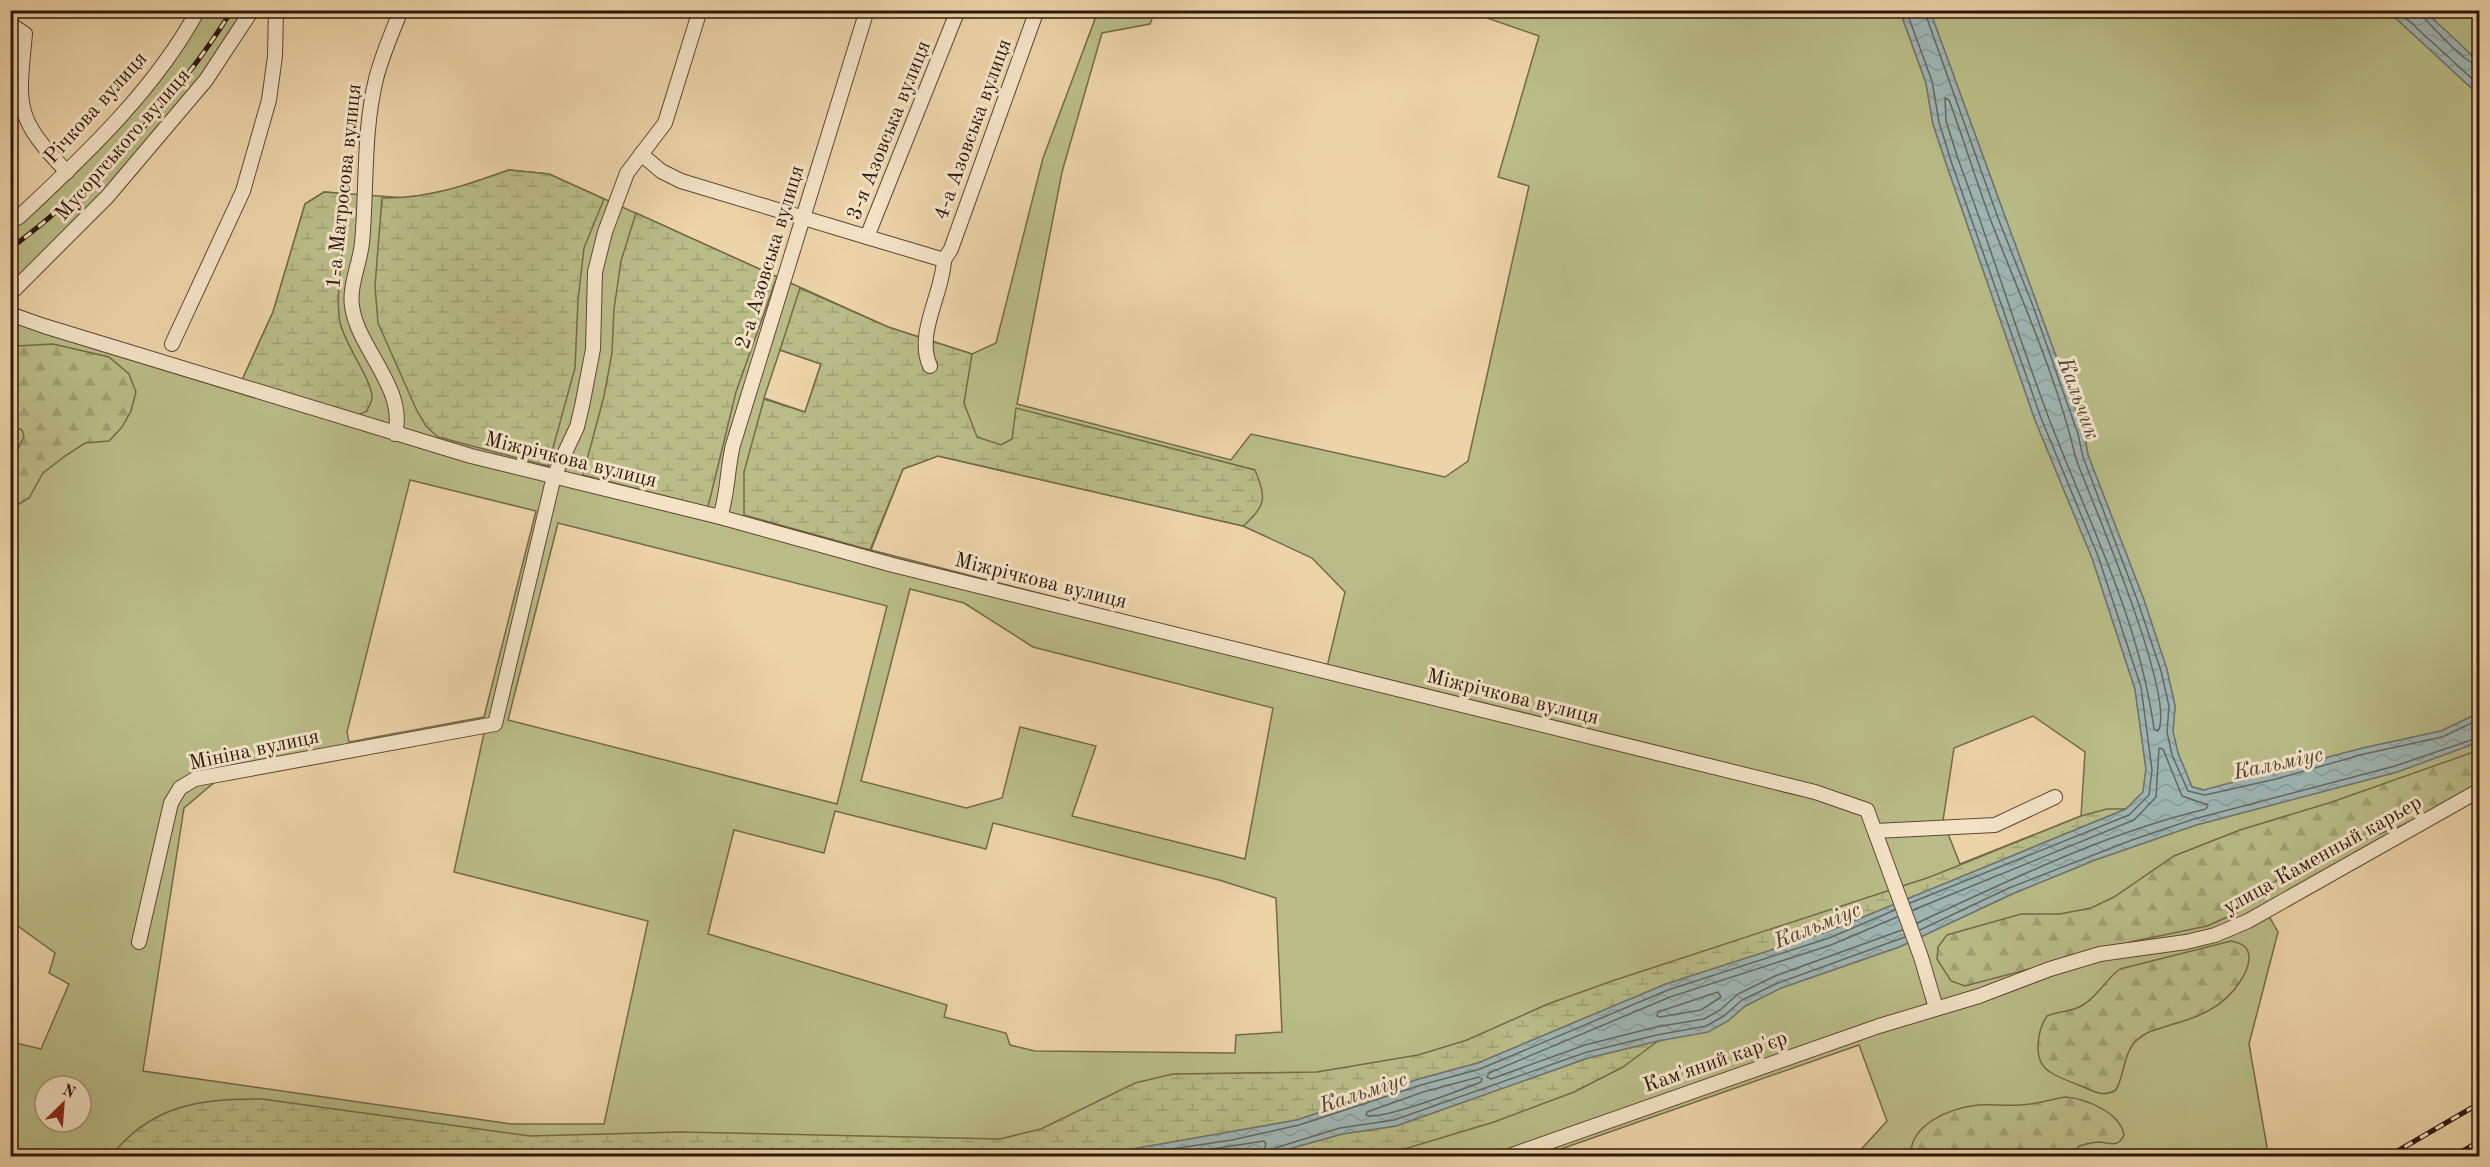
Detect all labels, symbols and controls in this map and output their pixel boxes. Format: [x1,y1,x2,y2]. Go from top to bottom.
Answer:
street label: 4-а Азовська вулиця [931,36,1016,223]
street label: 3-я Азовська вулиця [844,38,935,223]
street label: Річкова вулиця [41,48,152,168]
street label: Мусоргського вулиця [52,65,195,225]
street label: 1-а Матросова вулиця [323,83,366,290]
street label: 2-а Азовська вулиця [732,163,808,352]
water label: Кальчик [2053,354,2103,443]
street label: Міжрічкова вулиця [482,429,659,492]
street label: Міжрічкова вулиця [952,550,1129,613]
street label: Міжрічкова вулиця [1424,666,1601,729]
street label: Мініна вулиця [187,726,321,775]
water label: Кальміус [2230,744,2325,784]
street label: улица Каменный карьер [2220,792,2425,919]
water label: Кальміус [1770,899,1864,954]
street label: Кам'яний кар'єр [1641,1028,1790,1097]
water label: Кальміус [1316,1068,1411,1118]
north arrow [33,1074,93,1134]
text: N [60,1082,78,1102]

